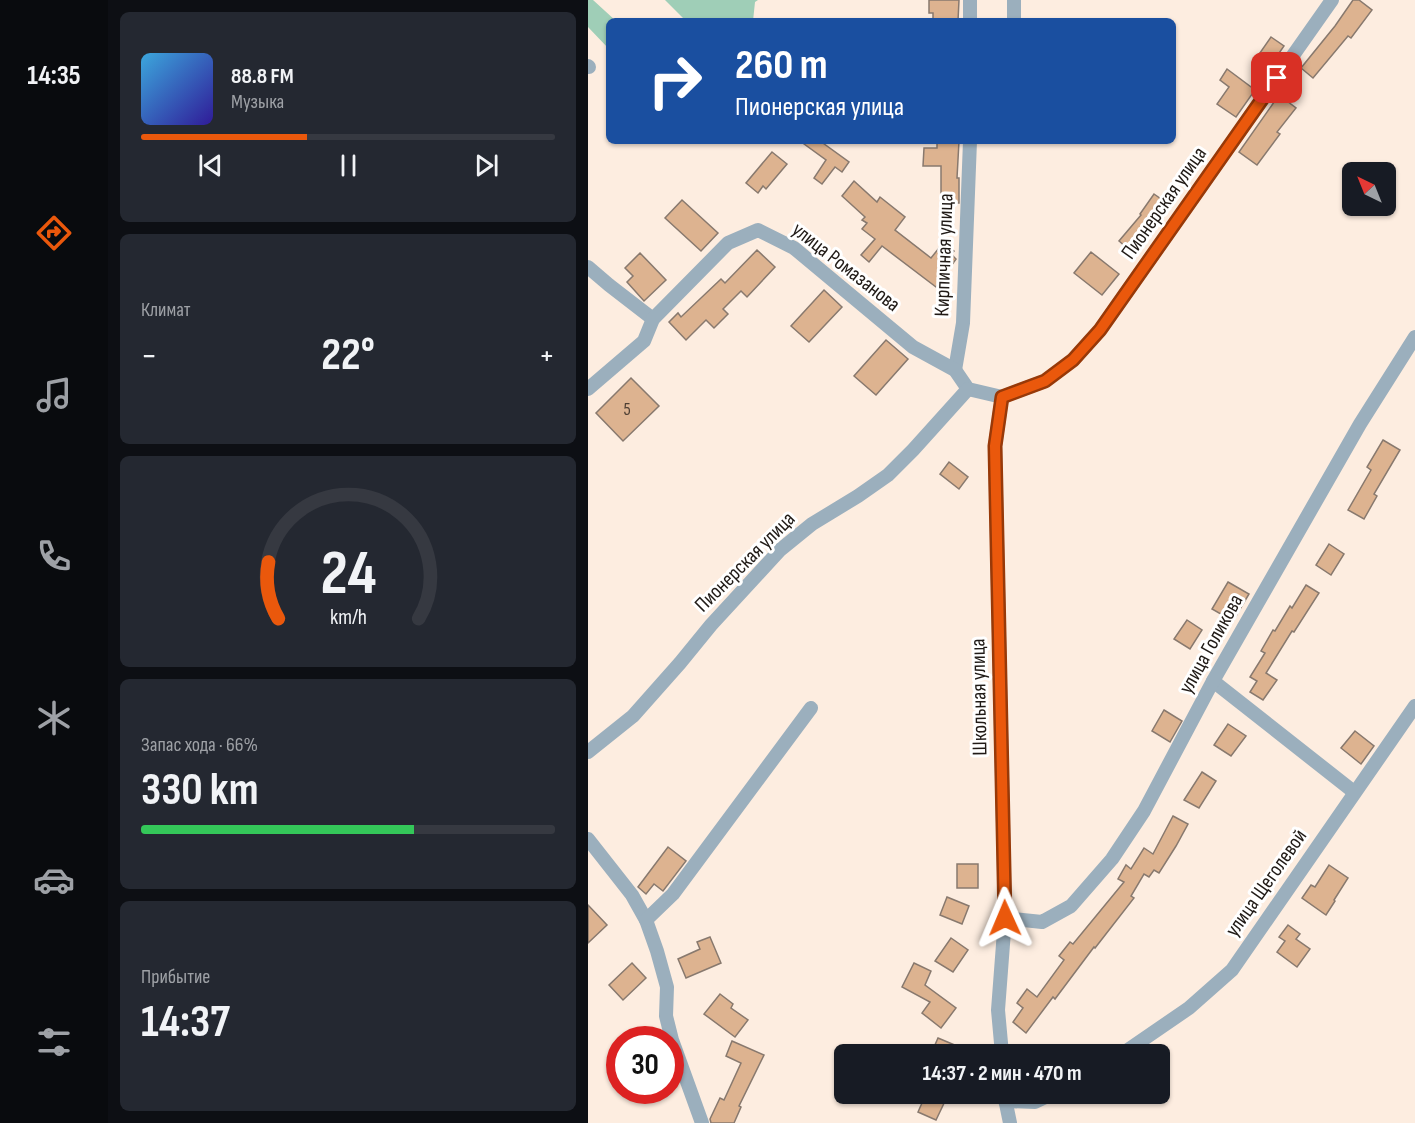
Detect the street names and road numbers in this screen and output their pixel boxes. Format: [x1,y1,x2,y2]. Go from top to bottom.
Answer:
street label: Пионерская улица [1116,142,1212,264]
street label: Кирпичная улица [929,193,959,317]
street label: улица Ромазанова [787,217,905,317]
street label: Пионерская улица [690,507,800,617]
street label: улица Голикова [1173,590,1249,698]
street label: Школьная улица [965,638,993,756]
street label: улица Щеголевой [1220,825,1312,941]

